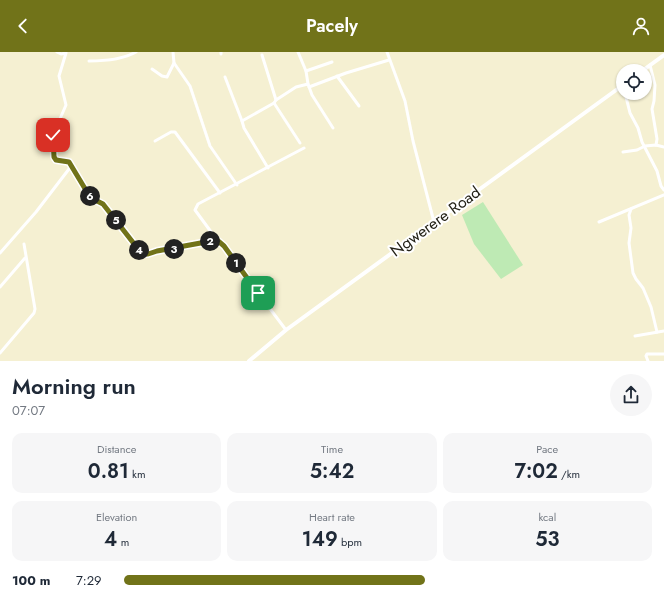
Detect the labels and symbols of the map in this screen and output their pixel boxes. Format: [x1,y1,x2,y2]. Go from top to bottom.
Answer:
pin [36,118,70,152]
street label: Ngwerere Road [385,181,485,262]
pin: 6 [80,186,100,206]
pin: 5 [106,210,126,230]
pin: 2 [200,231,220,251]
pin: 3 [164,239,184,259]
pin: 4 [129,240,149,260]
pin: 1 [226,253,246,273]
pin [241,276,275,310]

